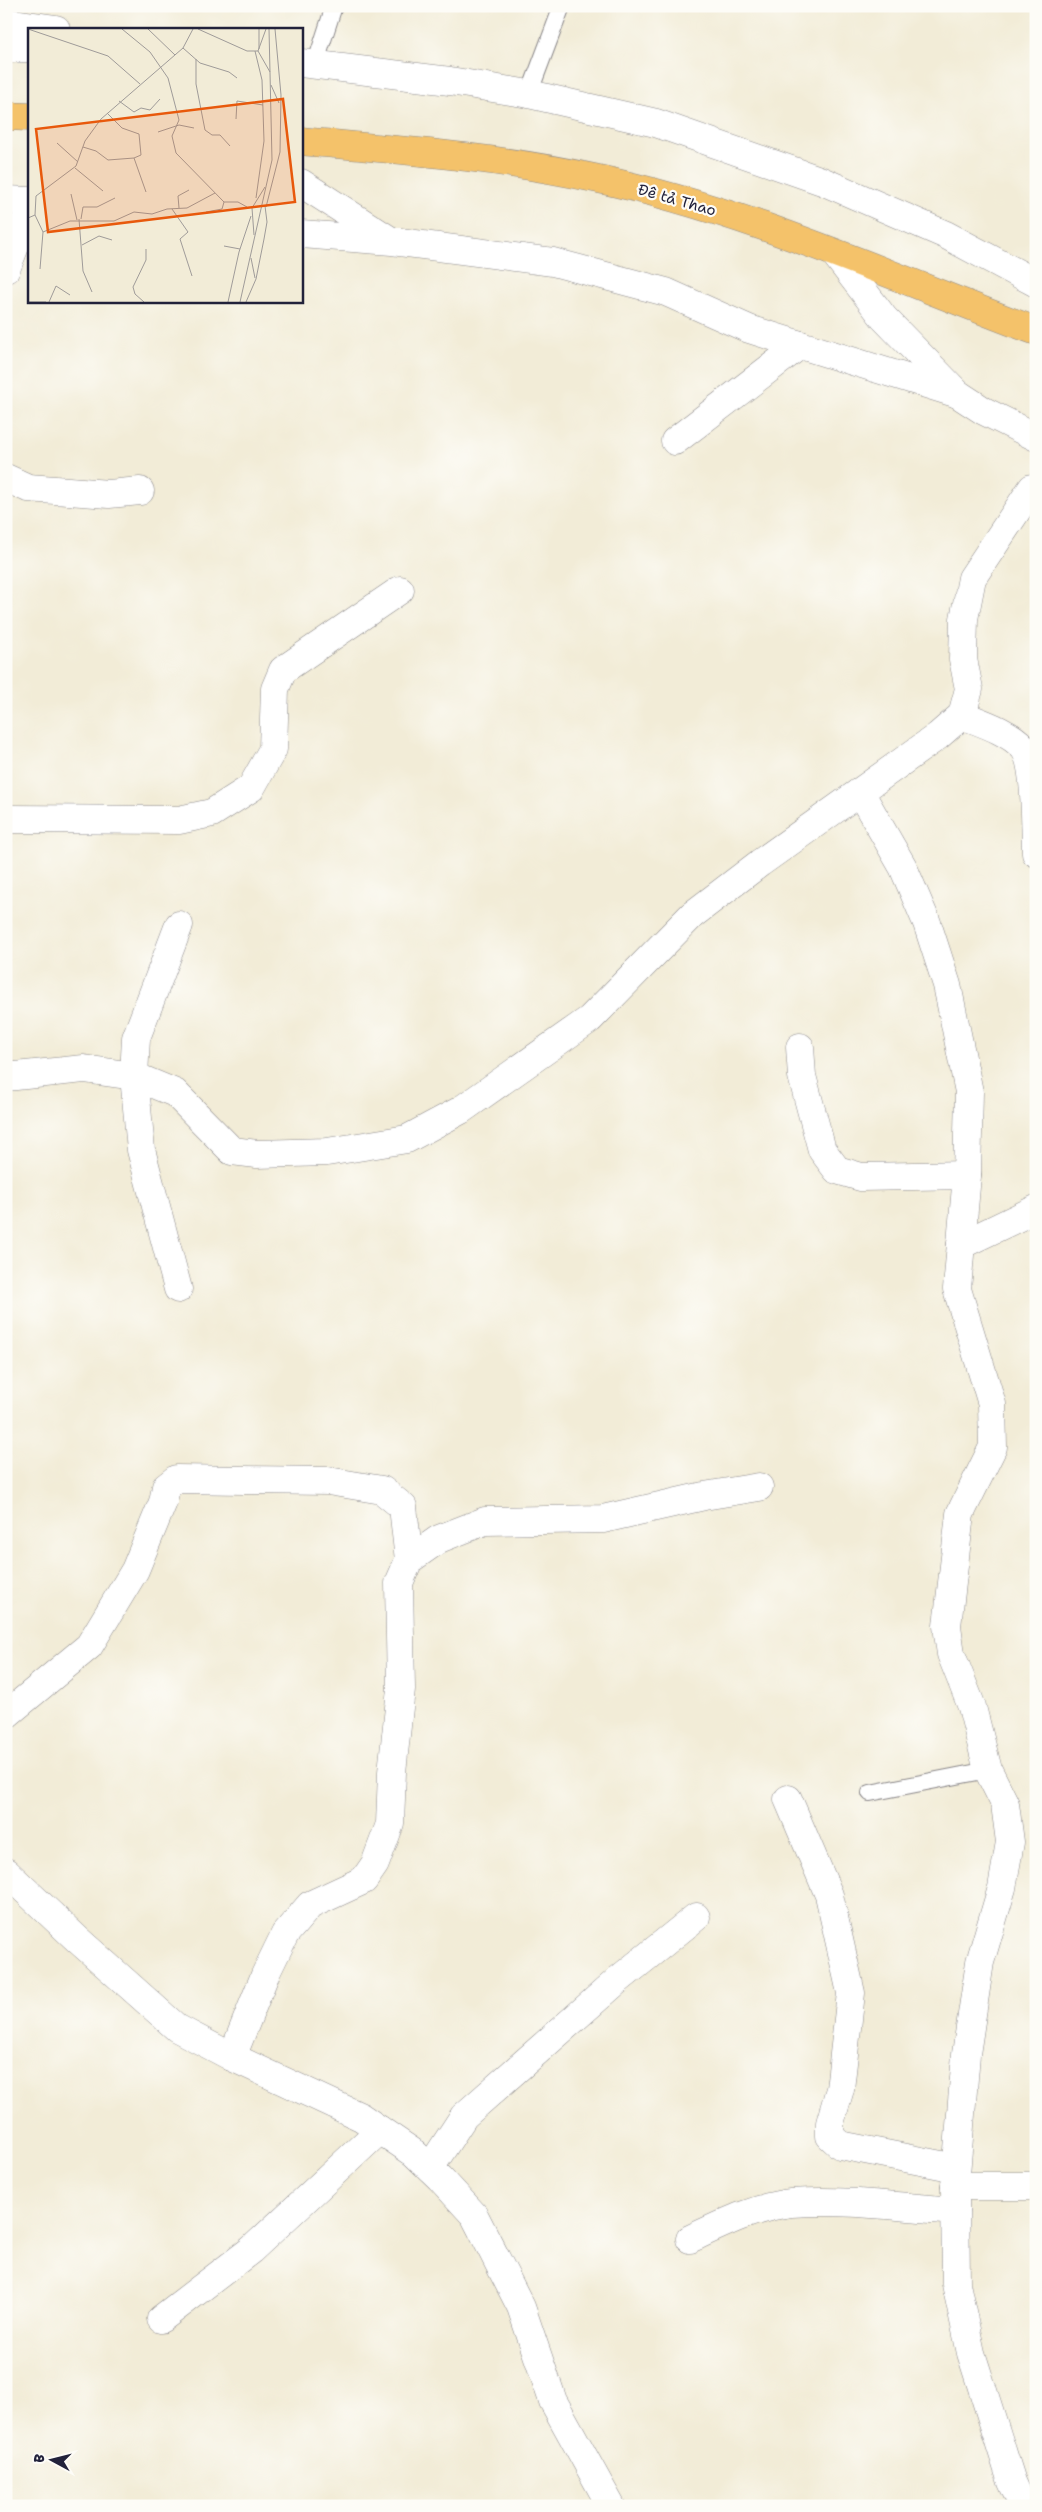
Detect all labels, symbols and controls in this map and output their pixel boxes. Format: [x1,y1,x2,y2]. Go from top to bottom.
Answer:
inset map [28,28,302,302]
street label: Đê tả Thao [636,179,718,221]
north arrow [28,2434,78,2484]
text: B [30,2453,49,2464]

